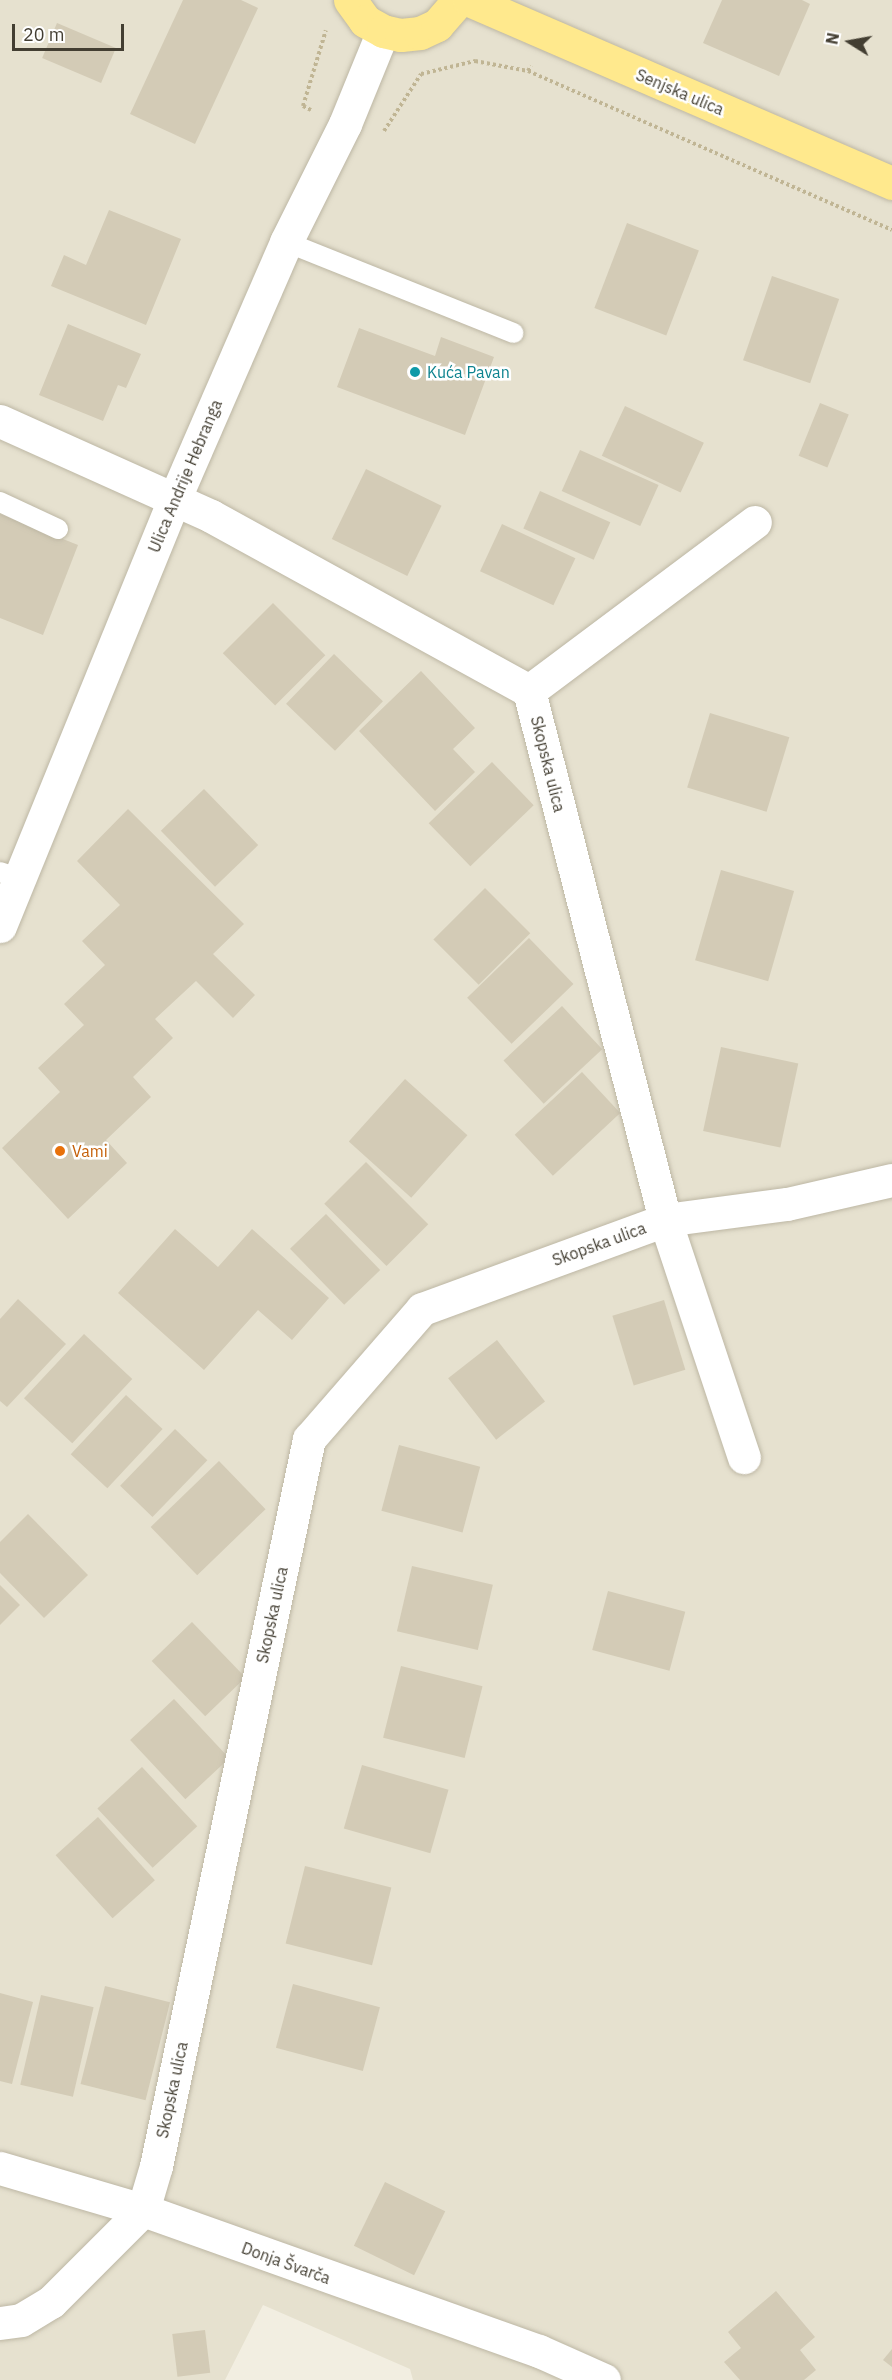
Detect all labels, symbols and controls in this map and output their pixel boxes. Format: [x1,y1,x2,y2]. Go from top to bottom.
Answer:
scale bar [15,12,128,50]
north arrow [820,12,880,72]
text: 20 m [23,23,65,46]
text: N [821,31,843,46]
street label: Senjska ulica [633,65,727,119]
place label: Kuća Pavan [427,362,510,382]
marker: Kuća Pavan [408,365,422,379]
street label: Ulica Andrije Hebranga [144,397,226,555]
street label: Skopska ulica [527,714,569,814]
place label: Vami [72,1141,108,1161]
marker: Vami [53,1144,67,1158]
street label: Skopska ulica [550,1218,648,1270]
street label: Skopska ulica [252,1565,292,1665]
street label: Skopska ulica [152,2040,192,2140]
street label: Donja Švarča [239,2238,333,2288]

